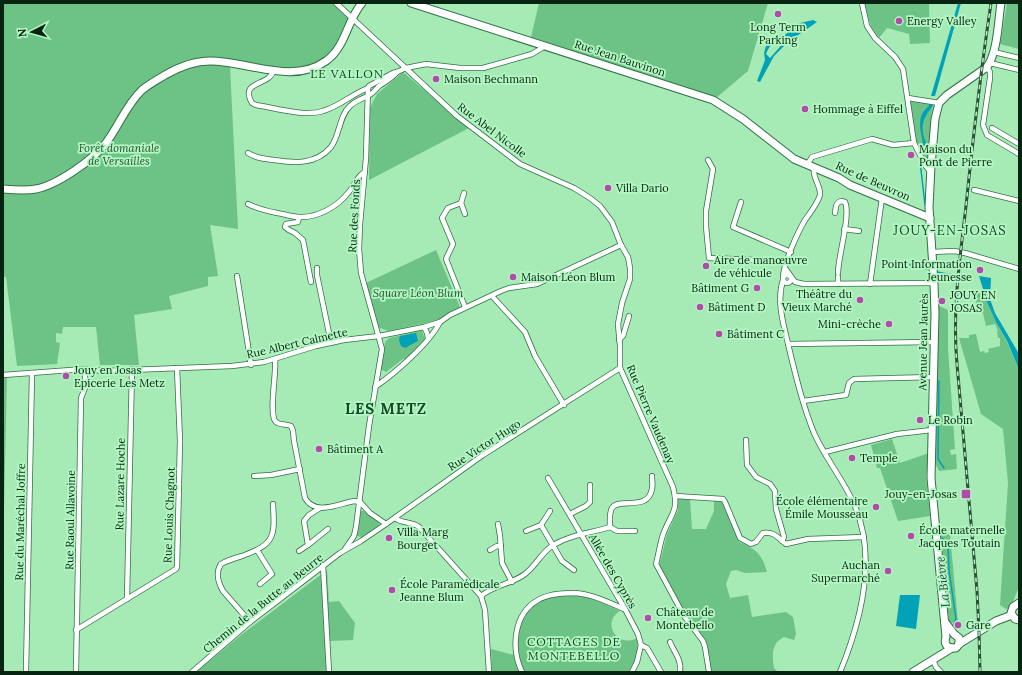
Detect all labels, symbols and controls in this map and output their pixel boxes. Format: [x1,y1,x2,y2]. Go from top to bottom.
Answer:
marker: Long Term Parking [773,9,783,19]
north arrow [12,12,52,52]
place label: Energy Valley [907,14,977,28]
marker: Energy Valley [894,16,904,26]
place label: Long Term Parking [750,20,806,47]
text: N [15,28,29,38]
street label: Rue Jean Bauvinon [573,37,668,79]
district label: LE VALLON [310,66,384,81]
place label: Maison Bechmann [444,72,538,86]
marker: Maison Bechmann [431,74,441,84]
street label: Rue Abel Nicolle [455,99,529,161]
place label: Hommage à Eiffel [813,102,903,116]
marker: Hommage à Eiffel [800,104,810,114]
park label: Forêt domaniale de Versailles [79,141,159,168]
place label: Maison du Pont de Pierre [919,142,992,169]
marker: Maison du Pont de Pierre [906,150,916,160]
street label: Rue de Beuvron [833,158,913,204]
street label: Rue des Fonds [345,179,363,253]
place label: Villa Dario [615,181,669,195]
marker: Villa Dario [603,183,613,193]
district label: JOUY-EN-JOSAS [892,222,1007,239]
place label: Aire de manœuvre de véhicule [713,253,808,280]
place label: Point Information Jeunesse [881,257,972,284]
marker: Aire de manœuvre de véhicule [701,261,711,271]
marker: Point Information Jeunesse [975,265,985,275]
place label: Maison Léon Blum [521,270,616,284]
marker: Maison Léon Blum [508,272,518,282]
place label: Bâtiment G [691,281,750,295]
marker: Bâtiment G [752,283,762,293]
park label: Square Léon Blum [373,286,464,300]
place label: Théâtre du Vieux Marché [781,287,852,314]
place label: JOUY EN JOSAS [949,288,996,315]
street label: Avenue Jean Jaurès [915,293,931,392]
marker: Théâtre du Vieux Marché [855,295,865,305]
marker: JOUY EN JOSAS [937,296,947,306]
place label: Bâtiment D [708,300,766,314]
marker: Bâtiment D [695,302,705,312]
place label: Mini-crèche [818,317,881,331]
marker: Mini-crèche [884,319,894,329]
street label: Rue Albert Calmette [245,325,349,361]
place label: Bâtiment C [727,327,784,341]
marker: Bâtiment C [714,329,724,339]
street label: Rue Pierre Vaudenay [624,362,678,466]
place label: Jouy en Josas Epicerie Les Metz [73,363,165,390]
marker: Jouy en Josas Epicerie Les Metz [61,371,71,381]
district label: LES METZ [345,399,427,418]
place label: Le Robin [928,413,973,427]
marker: Le Robin [915,415,925,425]
street label: Rue Victor Hugo [445,416,523,474]
street label: Rue Lazare Hoche [112,438,128,530]
place label: Bâtiment A [327,442,384,456]
marker: Bâtiment A [314,444,324,454]
place label: Temple [860,451,898,465]
marker: Temple [847,453,857,463]
street label: Rue du Maréchal Joffre [12,463,28,581]
street label: Rue Louis Chagnot [160,466,178,563]
street label: Rue Raoul Allavoine [62,470,78,570]
place label: Jouy-en-Josas [884,487,957,501]
marker: Jouy-en-Josas [960,488,972,500]
place label: École élémentaire Émile Mousseau [776,494,868,521]
marker: École élémentaire Émile Mousseau [871,502,881,512]
place label: École maternelle Jacques Toutain [918,523,1005,550]
place label: Villa Marg Bourget [396,525,449,552]
street label: Allée des Cyprès [585,530,640,611]
marker: École maternelle Jacques Toutain [906,531,916,541]
marker: Villa Marg Bourget [384,533,394,543]
street label: Chemin de la Butte au Beurre [200,550,326,656]
water label: La Bièvre [932,556,953,608]
place label: Auchan Supermarché [811,558,880,585]
marker: Auchan Supermarché [883,566,893,576]
place label: École Paramédicale Jeanne Blum [399,577,499,604]
marker: École Paramédicale Jeanne Blum [387,585,397,595]
place label: Château de Montebello [656,605,714,632]
marker: Château de Montebello [643,613,653,623]
place label: Gare [966,618,991,632]
marker: Gare [953,620,963,630]
district label: COTTAGES DE MONTEBELLO [527,634,621,663]

